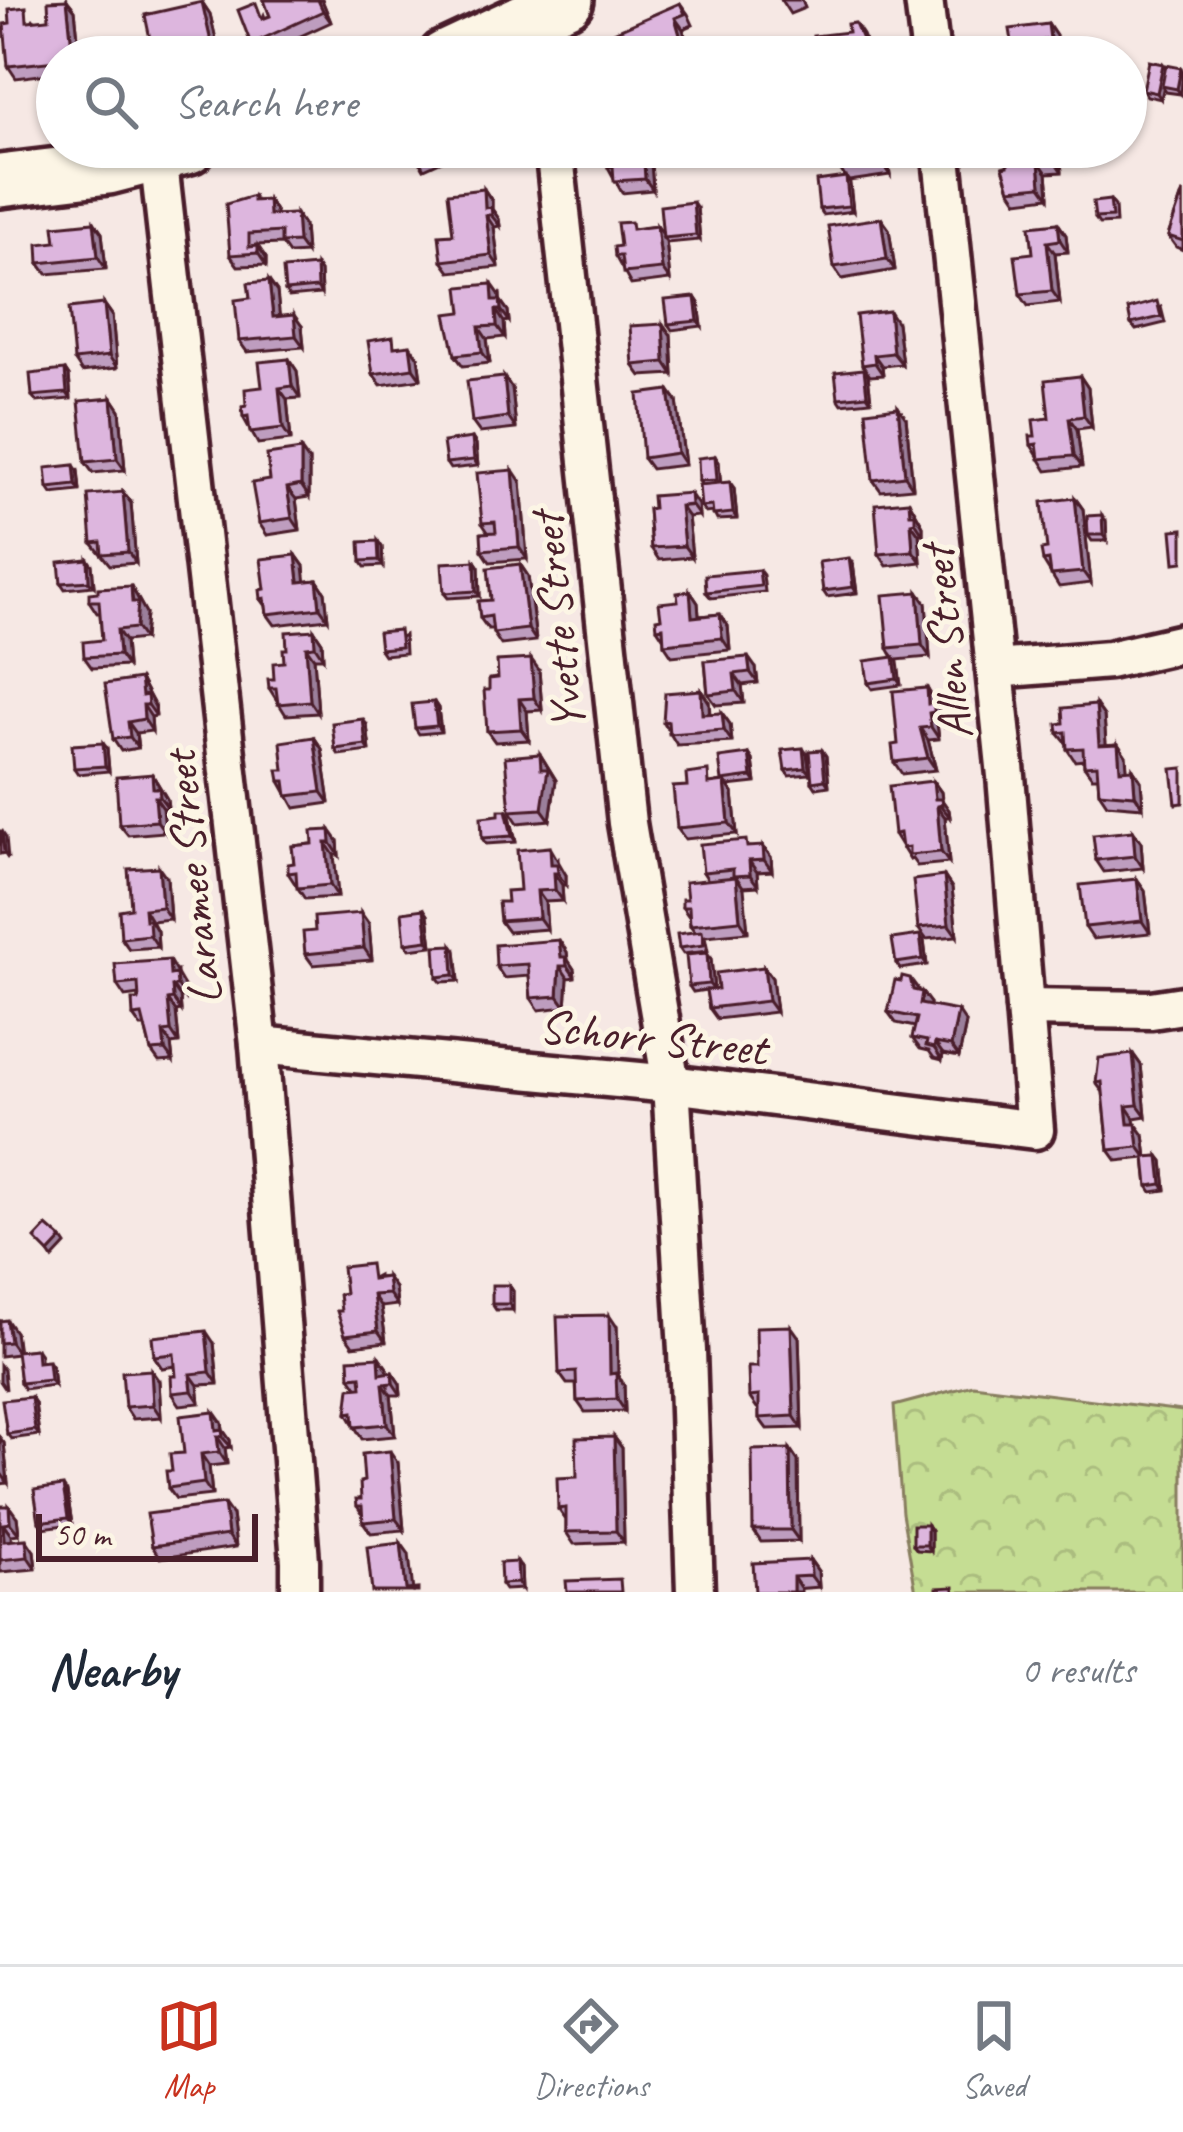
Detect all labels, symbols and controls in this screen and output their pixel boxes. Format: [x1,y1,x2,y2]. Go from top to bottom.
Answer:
search box [36,36,1147,168]
icon: search [78,69,144,135]
text: Search here [174,74,357,131]
street label: Yvette Street [515,504,598,734]
street label: Allen Street [905,537,986,742]
street label: Laramee Street [148,745,235,1007]
street label: Schorr Street [536,995,773,1079]
scale bar [36,1508,258,1561]
text: 50 m [54,1514,110,1556]
text: Nearby [48,1638,176,1702]
text: 0 results [1021,1646,1135,1695]
tab: Map [156,1993,222,2107]
tab: Directions [534,1993,649,2107]
tab: Saved [961,1993,1027,2107]

